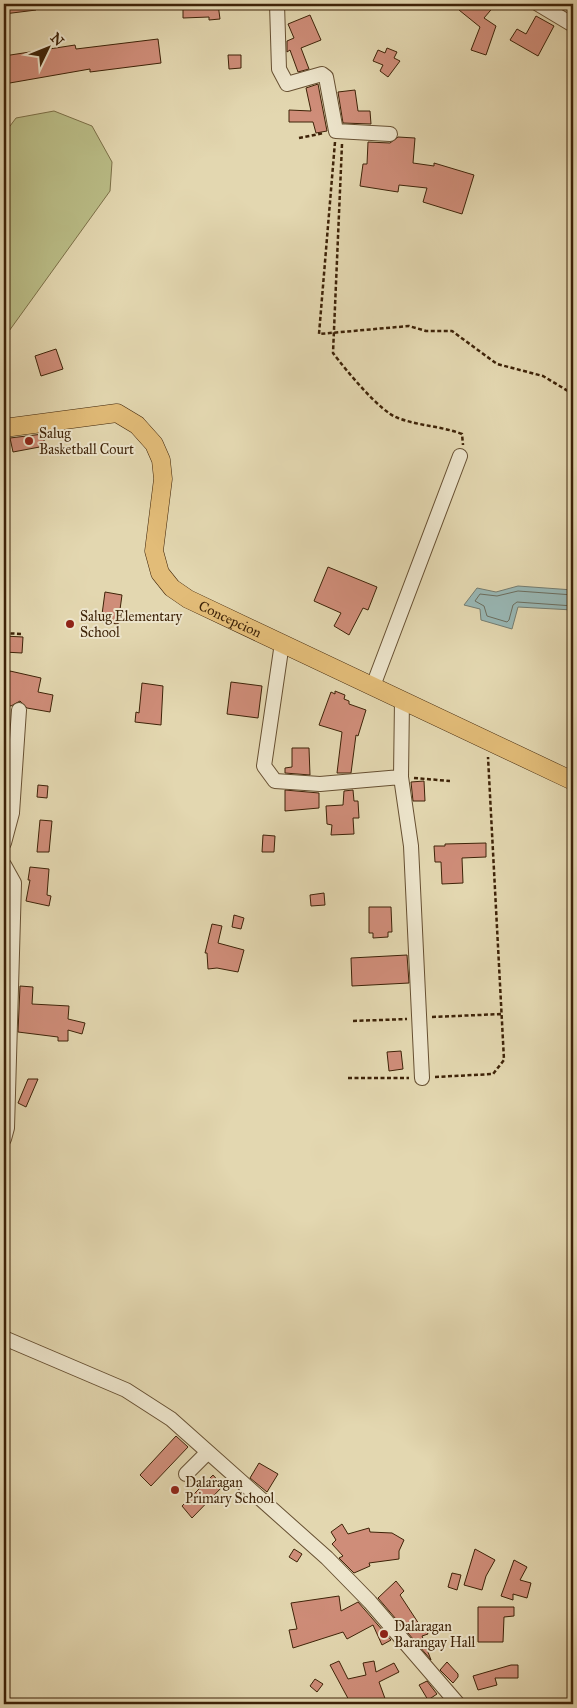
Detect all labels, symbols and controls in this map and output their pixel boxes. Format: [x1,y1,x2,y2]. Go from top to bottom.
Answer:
north arrow [22,22,72,72]
text: N [47,29,67,50]
place label: Salug Basketball Court [39,425,134,458]
marker: Salug Basketball Court [23,435,35,447]
street label: Concepcion [196,597,264,642]
place label: Salug Elementary School [80,608,182,641]
marker: Salug Elementary School [64,618,76,630]
place label: Dalaragan Primary School [185,1474,274,1507]
marker: Dalaragan Primary School [169,1484,181,1496]
place label: Dalaragan Barangay Hall [394,1618,476,1651]
marker: Dalaragan Barangay Hall [378,1628,390,1640]

